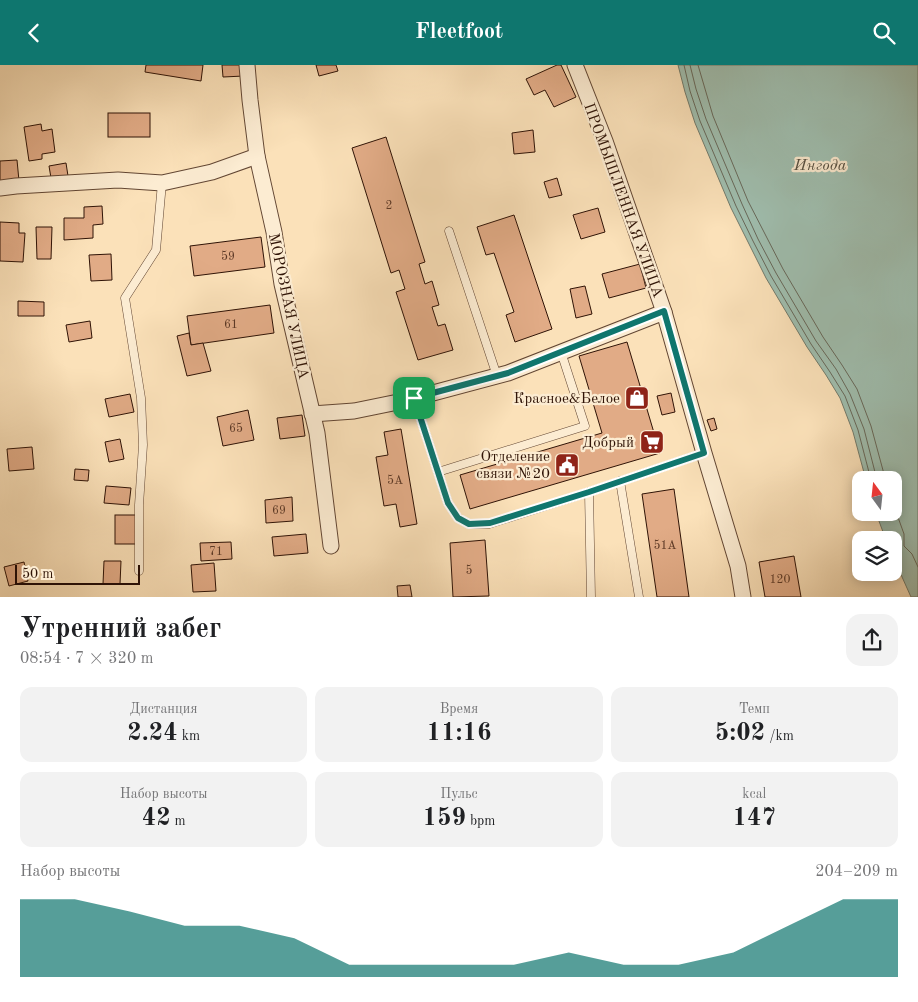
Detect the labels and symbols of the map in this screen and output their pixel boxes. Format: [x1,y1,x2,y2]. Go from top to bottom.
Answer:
street label: ПРОМЫШЛЕННАЯ УЛИЦА [580,101,665,300]
water label: Ингода [793,158,847,174]
house number: 2 [386,200,392,212]
street label: МОРОЗНАЯ УЛИЦА [265,232,310,381]
house number: 59 [221,250,235,263]
house number: 61 [224,319,238,331]
pin [393,377,435,419]
shop icon: Красное&Белое [624,385,650,411]
place label: Красное&Белое [514,392,620,407]
house number: 65 [229,422,243,435]
supermarket icon: Добрый [639,429,665,455]
place label: Добрый [582,436,634,451]
place label: Отделение связи №20 [476,450,550,482]
public building icon: Отделение связи №20 [554,452,580,478]
north arrow [852,471,902,521]
house number: 5А [387,474,403,487]
house number: 69 [272,505,286,517]
house number: 51А [653,539,677,552]
house number: 71 [209,546,223,558]
scale bar [15,562,140,585]
house number: 5 [466,564,473,577]
house number: 120 [770,574,790,586]

